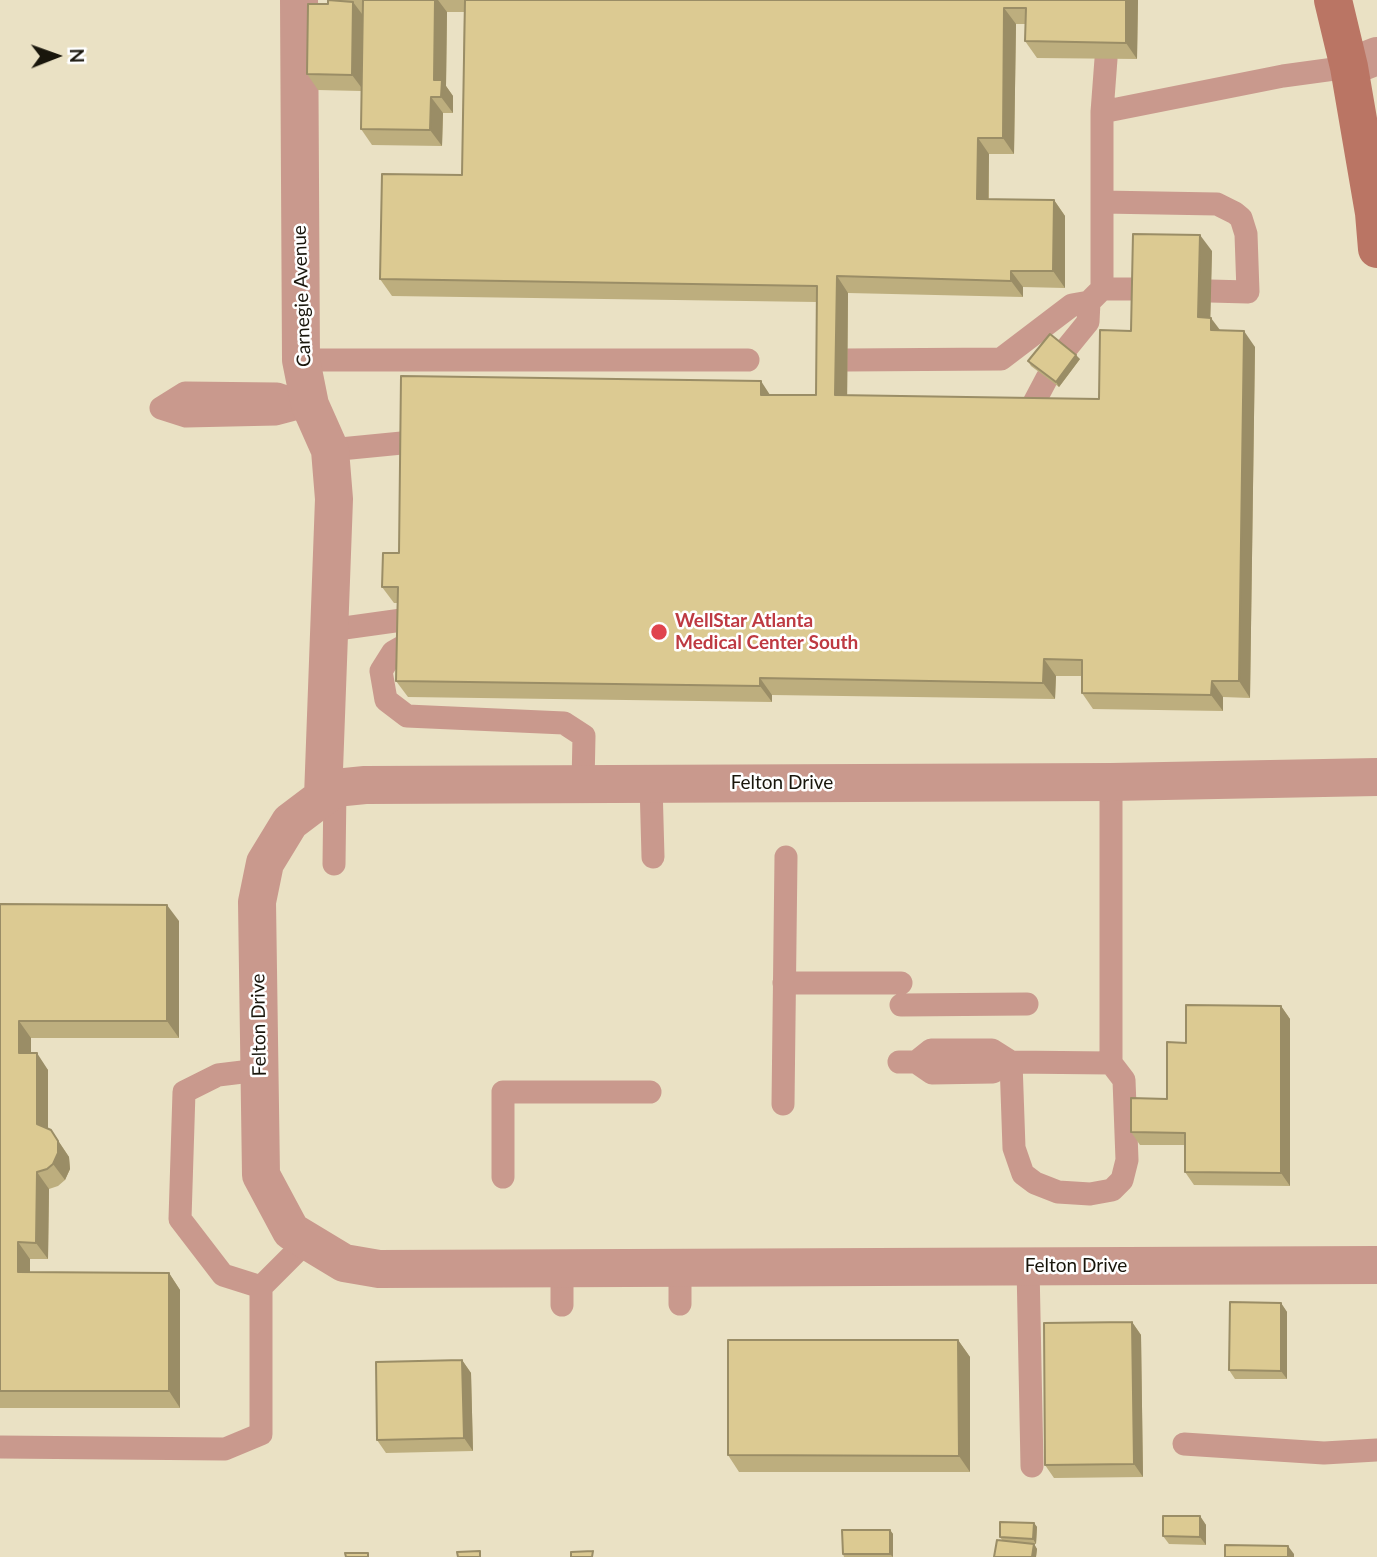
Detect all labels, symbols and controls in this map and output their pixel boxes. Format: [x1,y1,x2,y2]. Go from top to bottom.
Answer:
north arrow [21,21,91,91]
text: N [66,48,89,63]
street label: Carnegie Avenue [288,225,316,367]
place label: WellStar Atlanta Medical Center South [675,610,858,654]
marker: WellStar Atlanta Medical Center South [649,622,669,642]
street label: Felton Drive [731,772,833,794]
street label: Felton Drive [247,973,271,1077]
street label: Felton Drive [1025,1255,1127,1277]

